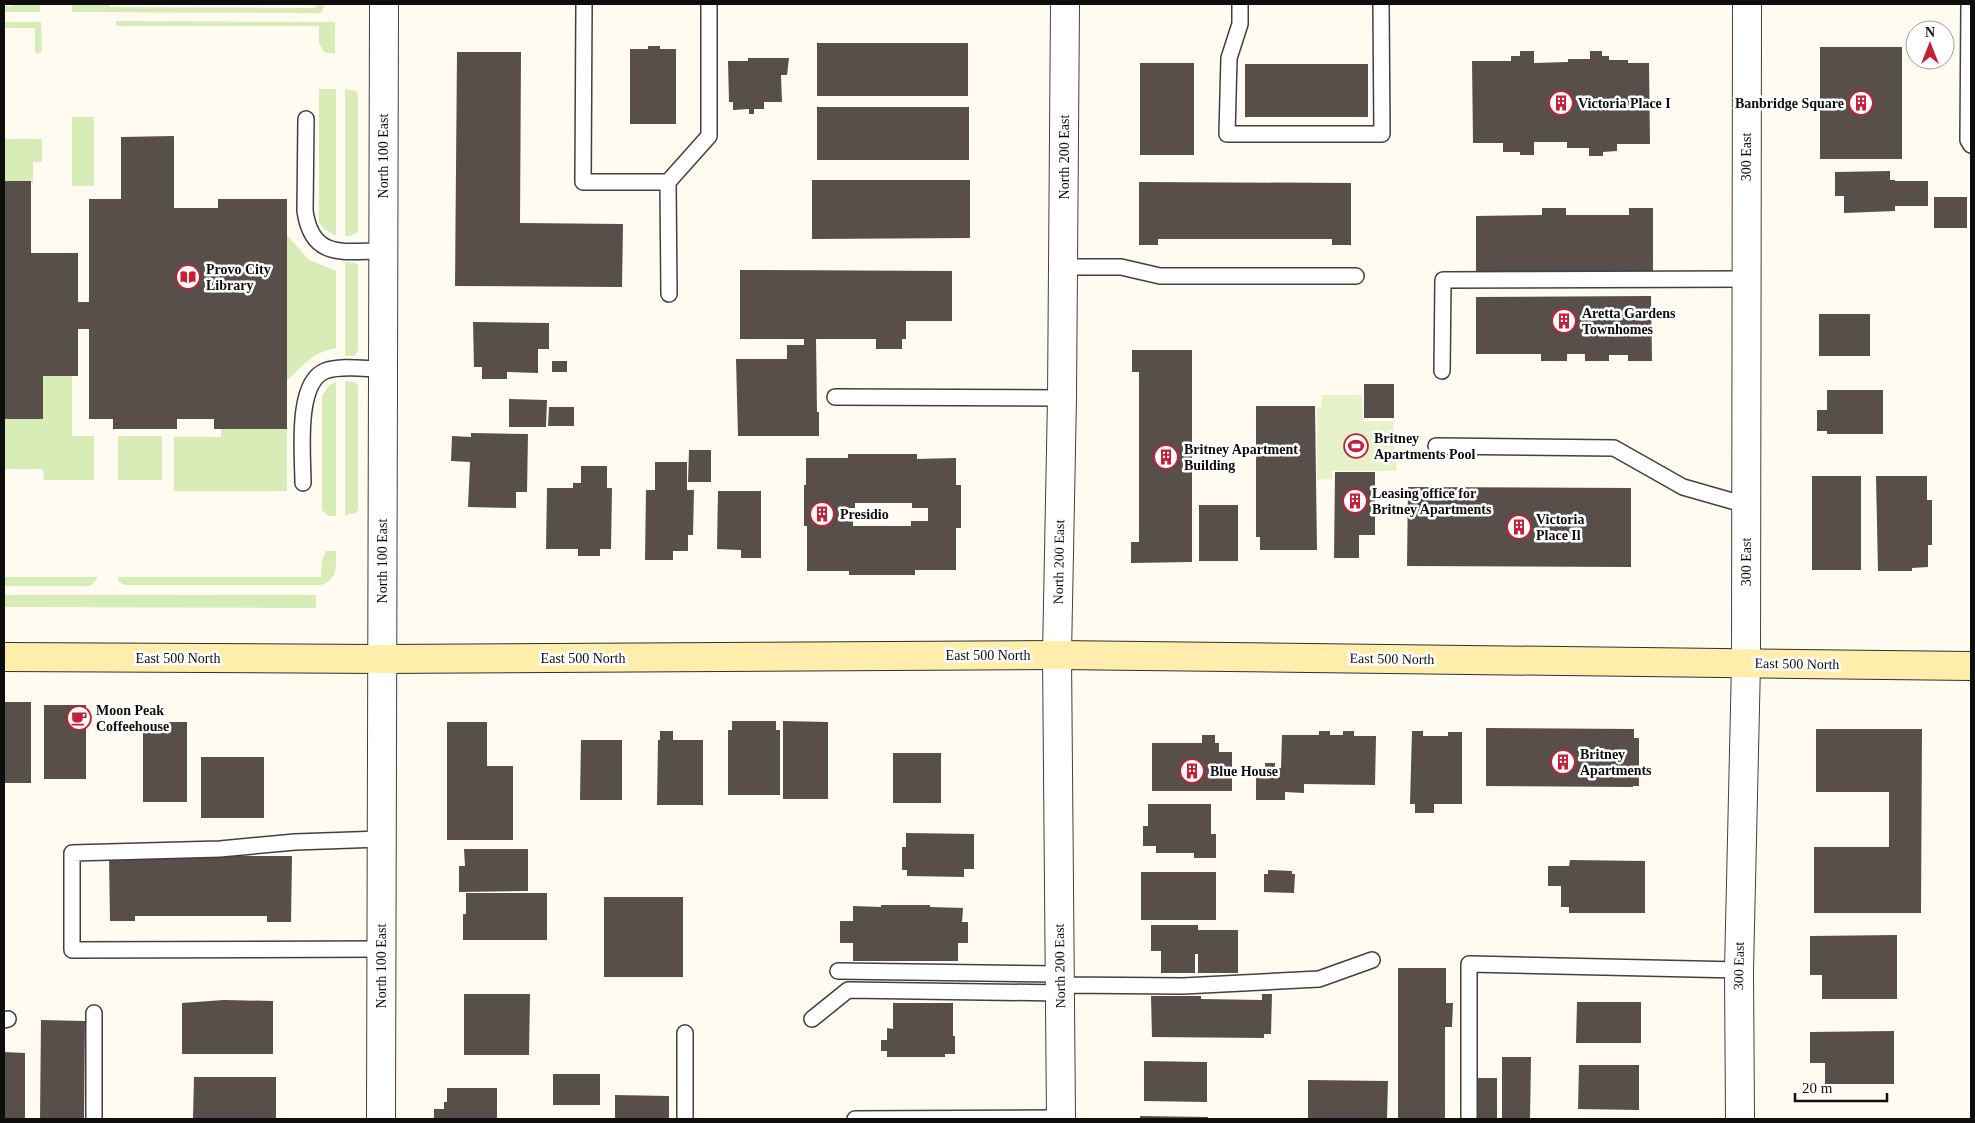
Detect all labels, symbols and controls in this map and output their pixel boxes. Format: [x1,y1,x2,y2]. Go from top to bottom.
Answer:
north arrow [1905,20,1955,70]
text: N [1925,25,1935,40]
building icon: Victoria Place I [1548,90,1574,116]
building icon: Banbridge Square [1848,90,1874,116]
place label: Victoria Place I [1578,96,1671,111]
place label: Banbridge Square [1735,96,1844,111]
street label: North 100 East [376,114,391,198]
street label: North 200 East [1057,115,1072,199]
street label: 300 East [1739,133,1754,181]
place label: Provo City Library [206,262,271,293]
library icon: Provo City Library [175,264,201,290]
place label: Aretta Gardens Townhomes [1582,306,1676,337]
building icon: Aretta Gardens Townhomes [1551,308,1577,334]
place label: Britney Apartments Pool [1374,431,1476,462]
sports icon: Britney Apartments Pool [1343,433,1369,459]
place label: Britney Apartment Building [1184,442,1298,473]
building icon: Britney Apartment Building [1153,444,1179,470]
place label: Leasing office for Britney Apartments [1372,486,1492,517]
building icon: Leasing office for Britney Apartments [1342,488,1368,514]
building icon: Presidio [809,501,835,527]
place label: Presidio [840,507,889,522]
place label: Victoria Place Il [1536,512,1584,543]
building icon: Victoria Place Il [1506,514,1532,540]
street label: North 100 East [375,519,390,603]
street label: North 200 East [1051,519,1067,605]
street label: 300 East [1739,538,1754,586]
street label: East 500 North [946,648,1030,663]
street label: East 500 North [136,651,220,666]
street label: East 500 North [541,651,625,666]
street label: East 500 North [1349,651,1435,667]
street label: East 500 North [1754,656,1840,672]
place label: Moon Peak Coffeehouse [96,703,169,734]
cafe icon: Moon Peak Coffeehouse [66,705,92,731]
place label: Britney Apartments [1580,747,1652,778]
building icon: Britney Apartments [1550,749,1576,775]
building icon: Blue House [1179,758,1205,784]
place label: Blue House [1210,764,1278,779]
street label: North 200 East [1052,923,1068,1009]
street label: North 100 East [374,924,389,1008]
street label: 300 East [1731,941,1747,990]
scale bar [1795,1070,1888,1102]
text: 20 m [1802,1080,1833,1096]

